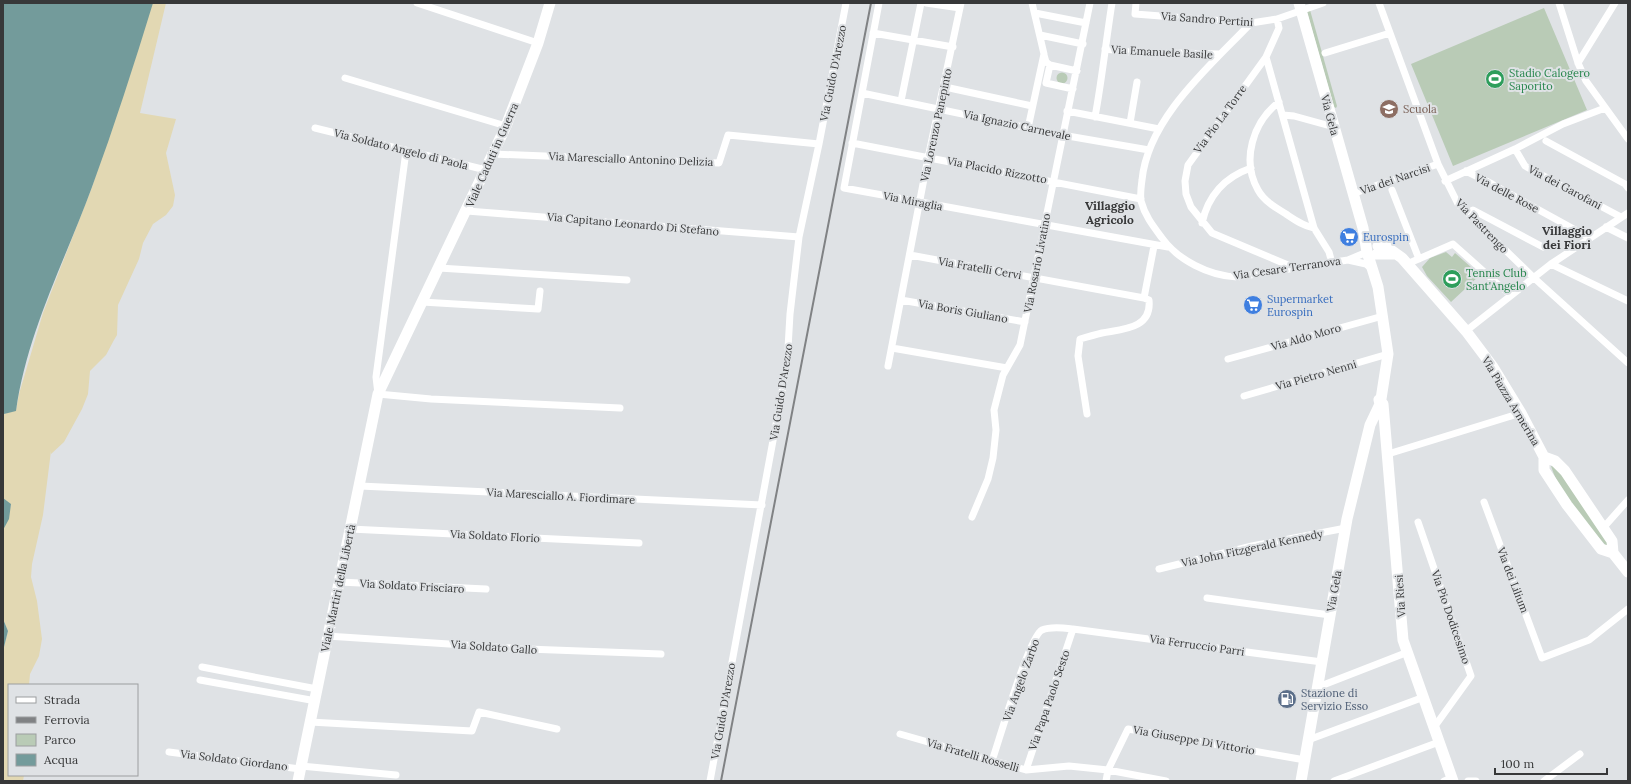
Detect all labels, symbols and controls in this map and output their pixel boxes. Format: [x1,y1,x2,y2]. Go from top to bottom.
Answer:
street label: Via Sandro Pertini [1159,9,1254,29]
street label: Via Guido D'Arezzo [817,24,849,123]
street label: Via Emanuele Basile [1110,42,1213,62]
place label: Stadio Calogero Saporito [1509,66,1590,93]
street label: Via Lorenzo Panepinto [917,67,955,184]
sports icon: Stadio Calogero Saporito [1484,68,1506,90]
street label: Via Pio La Torre [1190,82,1250,157]
street label: Via Gela [1318,92,1342,137]
school or university icon: Scuola [1378,98,1400,120]
street label: Viale Caduti in Guerra [462,100,522,210]
place label: Scuola [1403,102,1437,116]
street label: Via Ignazio Carnevale [961,107,1072,143]
street label: Via Soldato Angelo di Paola [331,125,470,173]
street label: Via Maresciallo Antonino Delizia [547,149,714,169]
street label: Via Placido Rizzotto [945,153,1048,187]
street label: Via dei Narcisi [1357,160,1432,198]
street label: Via dei Garofani [1525,161,1604,212]
street label: Via delle Rose [1472,170,1541,216]
street label: Via Miraglia [881,188,944,214]
street label: Via Pastrengo [1452,195,1511,256]
district label: Villaggio Agricolo [1085,198,1135,227]
street label: Via Capitano Leonardo Di Stefano [545,209,720,238]
street label: Via Rosario Livatino [1020,212,1053,315]
district label: Villaggio dei Fiori [1542,223,1592,252]
supermarket icon: Eurospin [1338,226,1360,248]
place label: Eurospin [1363,230,1409,244]
street label: Via Cesare Terranova [1231,253,1342,283]
street label: Via Fratelli Cervi [936,254,1023,282]
place label: Tennis Club Sant'Angelo [1466,266,1527,293]
sports icon: Tennis Club Sant'Angelo [1441,268,1463,290]
place label: Supermarket Eurospin [1267,292,1334,319]
supermarket icon: Supermarket Eurospin [1242,294,1264,316]
street label: Via Boris Giuliano [916,296,1009,326]
street label: Via Aldo Moro [1268,320,1343,354]
street label: Via Guido D'Arezzo [766,343,796,442]
street label: Via Piazza Armerina [1478,353,1543,448]
street label: Via Pietro Nenni [1273,357,1358,393]
street label: Via Maresciallo A. Fiordimare [485,485,636,507]
street label: Viale Martiri della Libertà [317,523,358,654]
street label: Via John Fitzgerald Kennedy [1179,526,1324,570]
street label: Via Soldato Florio [449,527,540,545]
street label: Via dei Lilium [1494,544,1532,615]
street label: Via Pio Dodicesimo [1428,567,1474,666]
street label: Via Gela [1323,569,1345,614]
street label: Via Riesi [1392,574,1409,619]
street label: Via Soldato Frisciaro [358,576,465,596]
street label: Via Ferruccio Parri [1148,631,1245,659]
street label: Via Soldato Gallo [449,637,538,657]
street label: Via Angelo Zarbo [999,637,1042,724]
street label: Via Papa Paolo Sesto [1025,648,1073,753]
street label: Via Guido D'Arezzo [707,662,738,761]
legend [8,684,138,776]
place label: Stazione di Servizio Esso [1301,686,1368,713]
fuel station icon: Stazione di Servizio Esso [1276,688,1298,710]
text: Strada [44,692,80,707]
text: Ferrovia [44,712,90,727]
street label: Via Giuseppe Di Vittorio [1131,722,1256,758]
text: Parco [44,732,76,747]
street label: Via Fratelli Rosselli [924,735,1021,775]
street label: Via Soldato Giordano [179,746,288,774]
scale bar [1495,750,1607,776]
text: Acqua [43,752,78,767]
text: 100 m [1501,756,1534,771]

